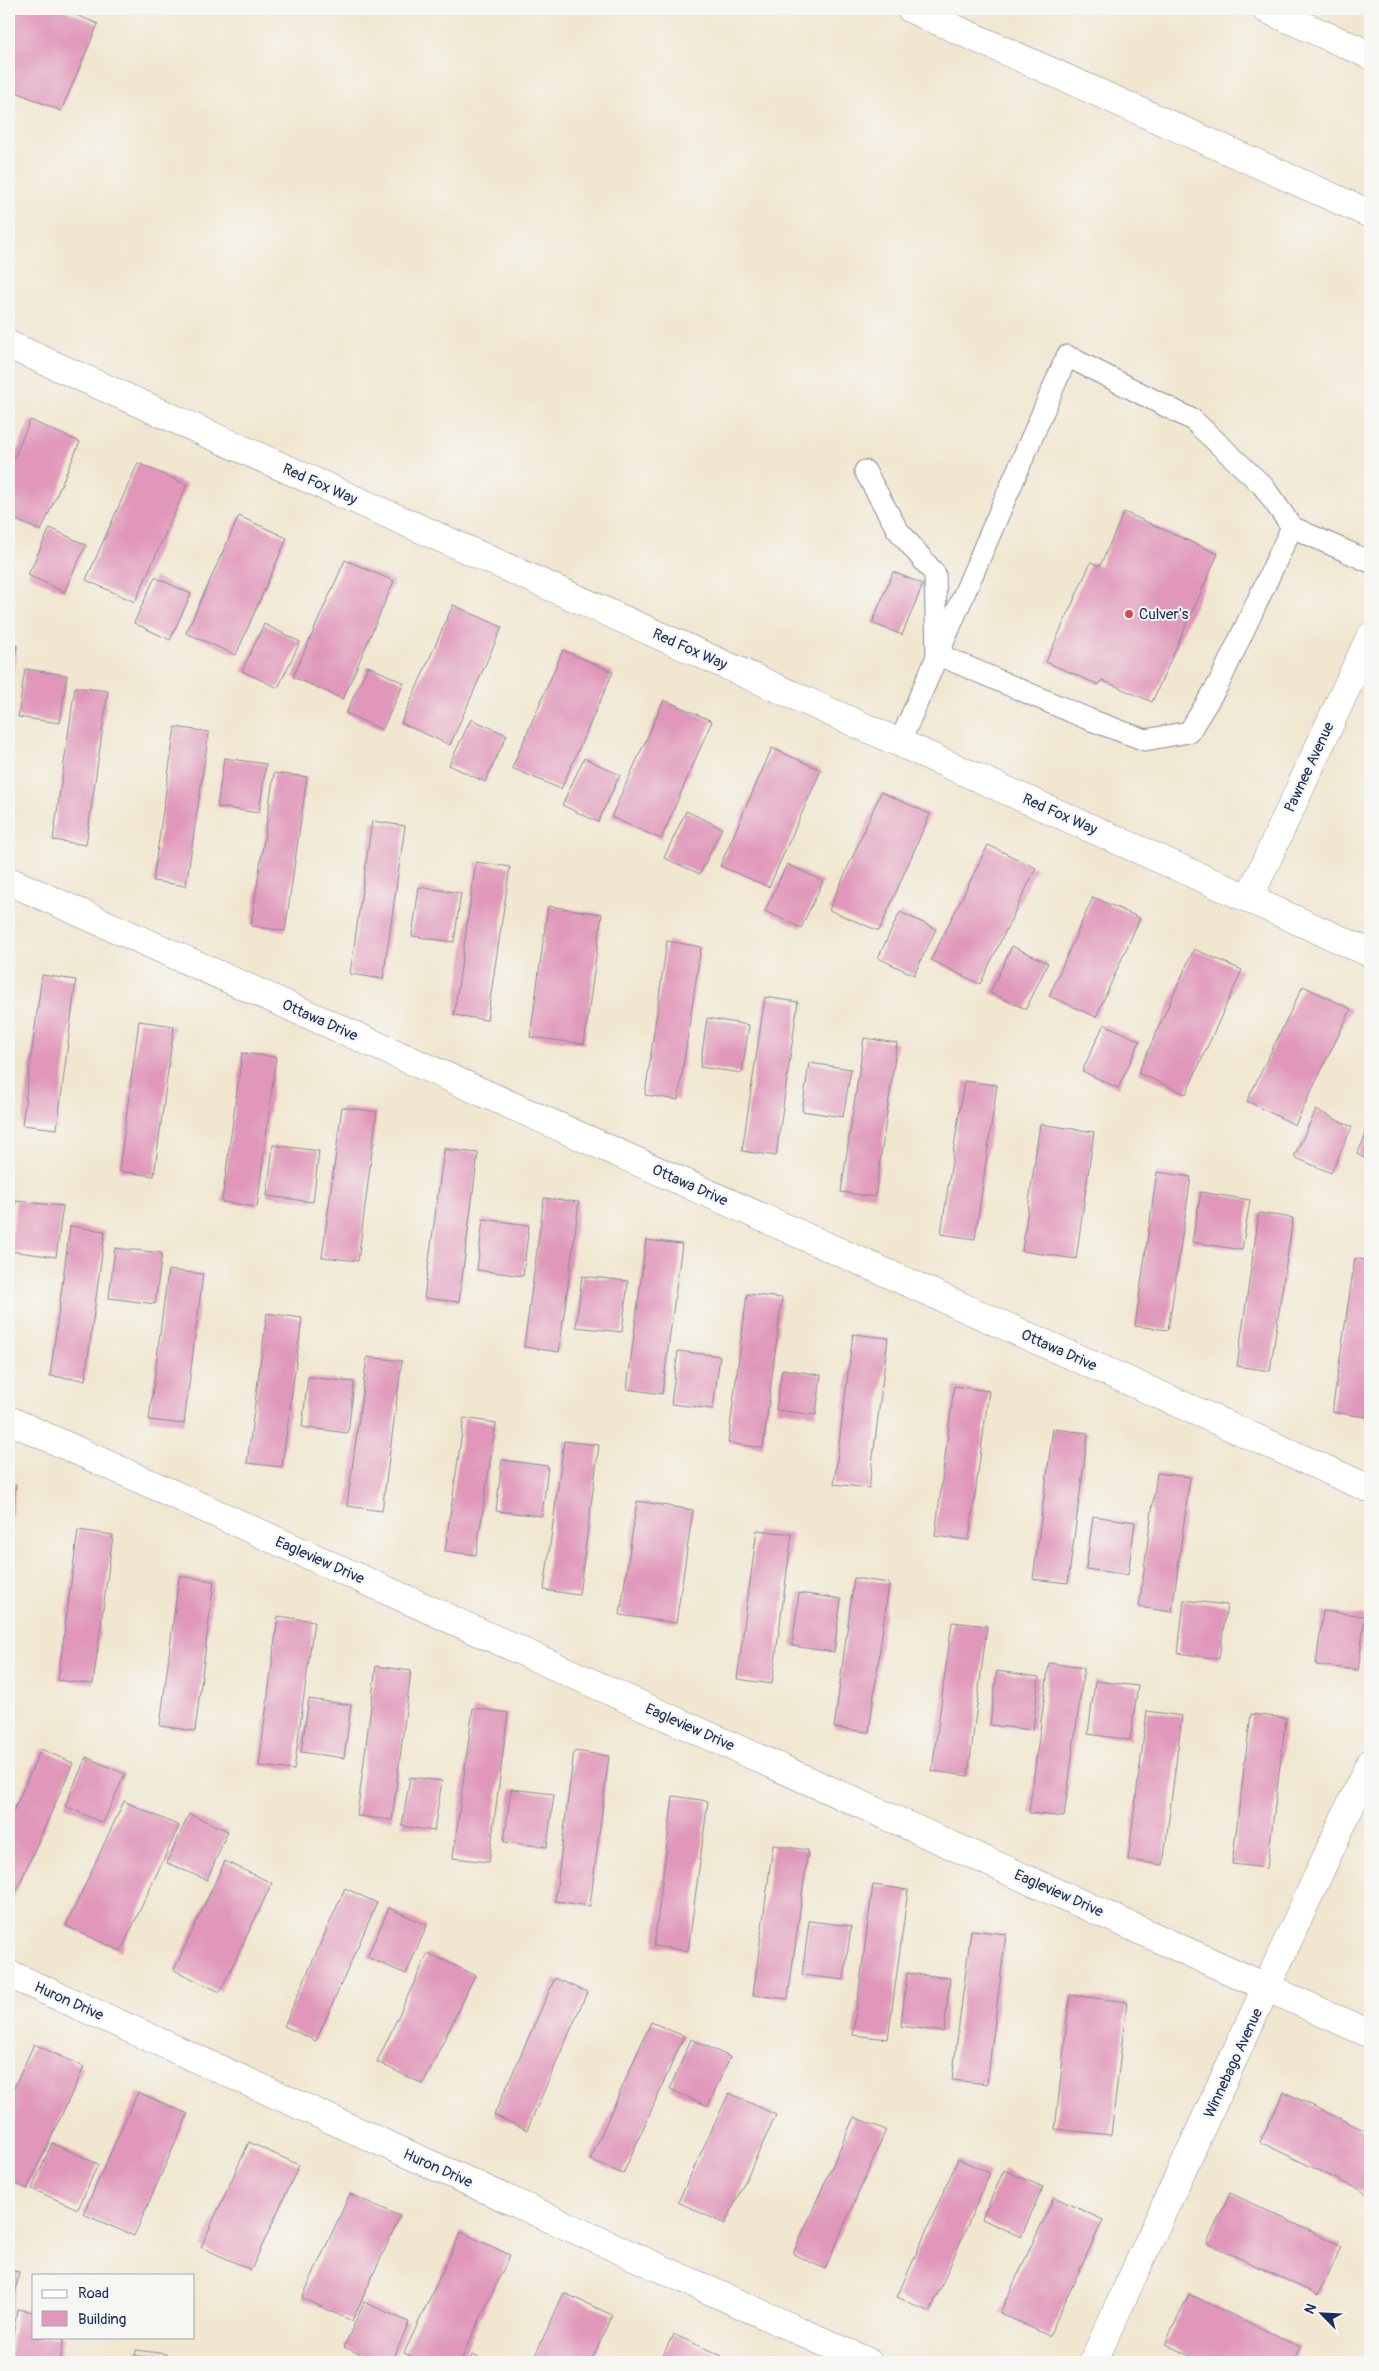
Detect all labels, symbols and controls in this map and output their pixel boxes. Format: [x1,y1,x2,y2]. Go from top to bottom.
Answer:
street label: Red Fox Way [279,460,361,510]
place label: Culver's [1139,605,1189,624]
marker: Culver's [1123,608,1135,620]
street label: Red Fox Way [649,625,731,675]
street label: Pawnee Avenue [1280,719,1339,815]
street label: Red Fox Way [1019,790,1101,840]
street label: Ottawa Drive [279,995,361,1046]
street label: Ottawa Drive [649,1160,731,1211]
street label: Ottawa Drive [1018,1325,1100,1376]
street label: Eagleview Drive [272,1532,368,1589]
street label: Eagleview Drive [642,1699,738,1756]
street label: Eagleview Drive [1011,1865,1107,1922]
street label: Huron Drive [31,1978,107,2025]
street label: Winnebago Avenue [1200,2005,1267,2121]
street label: Huron Drive [400,2145,476,2192]
legend [32,2274,195,2338]
text: Road [78,2284,109,2303]
north arrow [1296,2288,1346,2338]
text: N [1301,2301,1320,2317]
text: Building [78,2310,126,2329]

